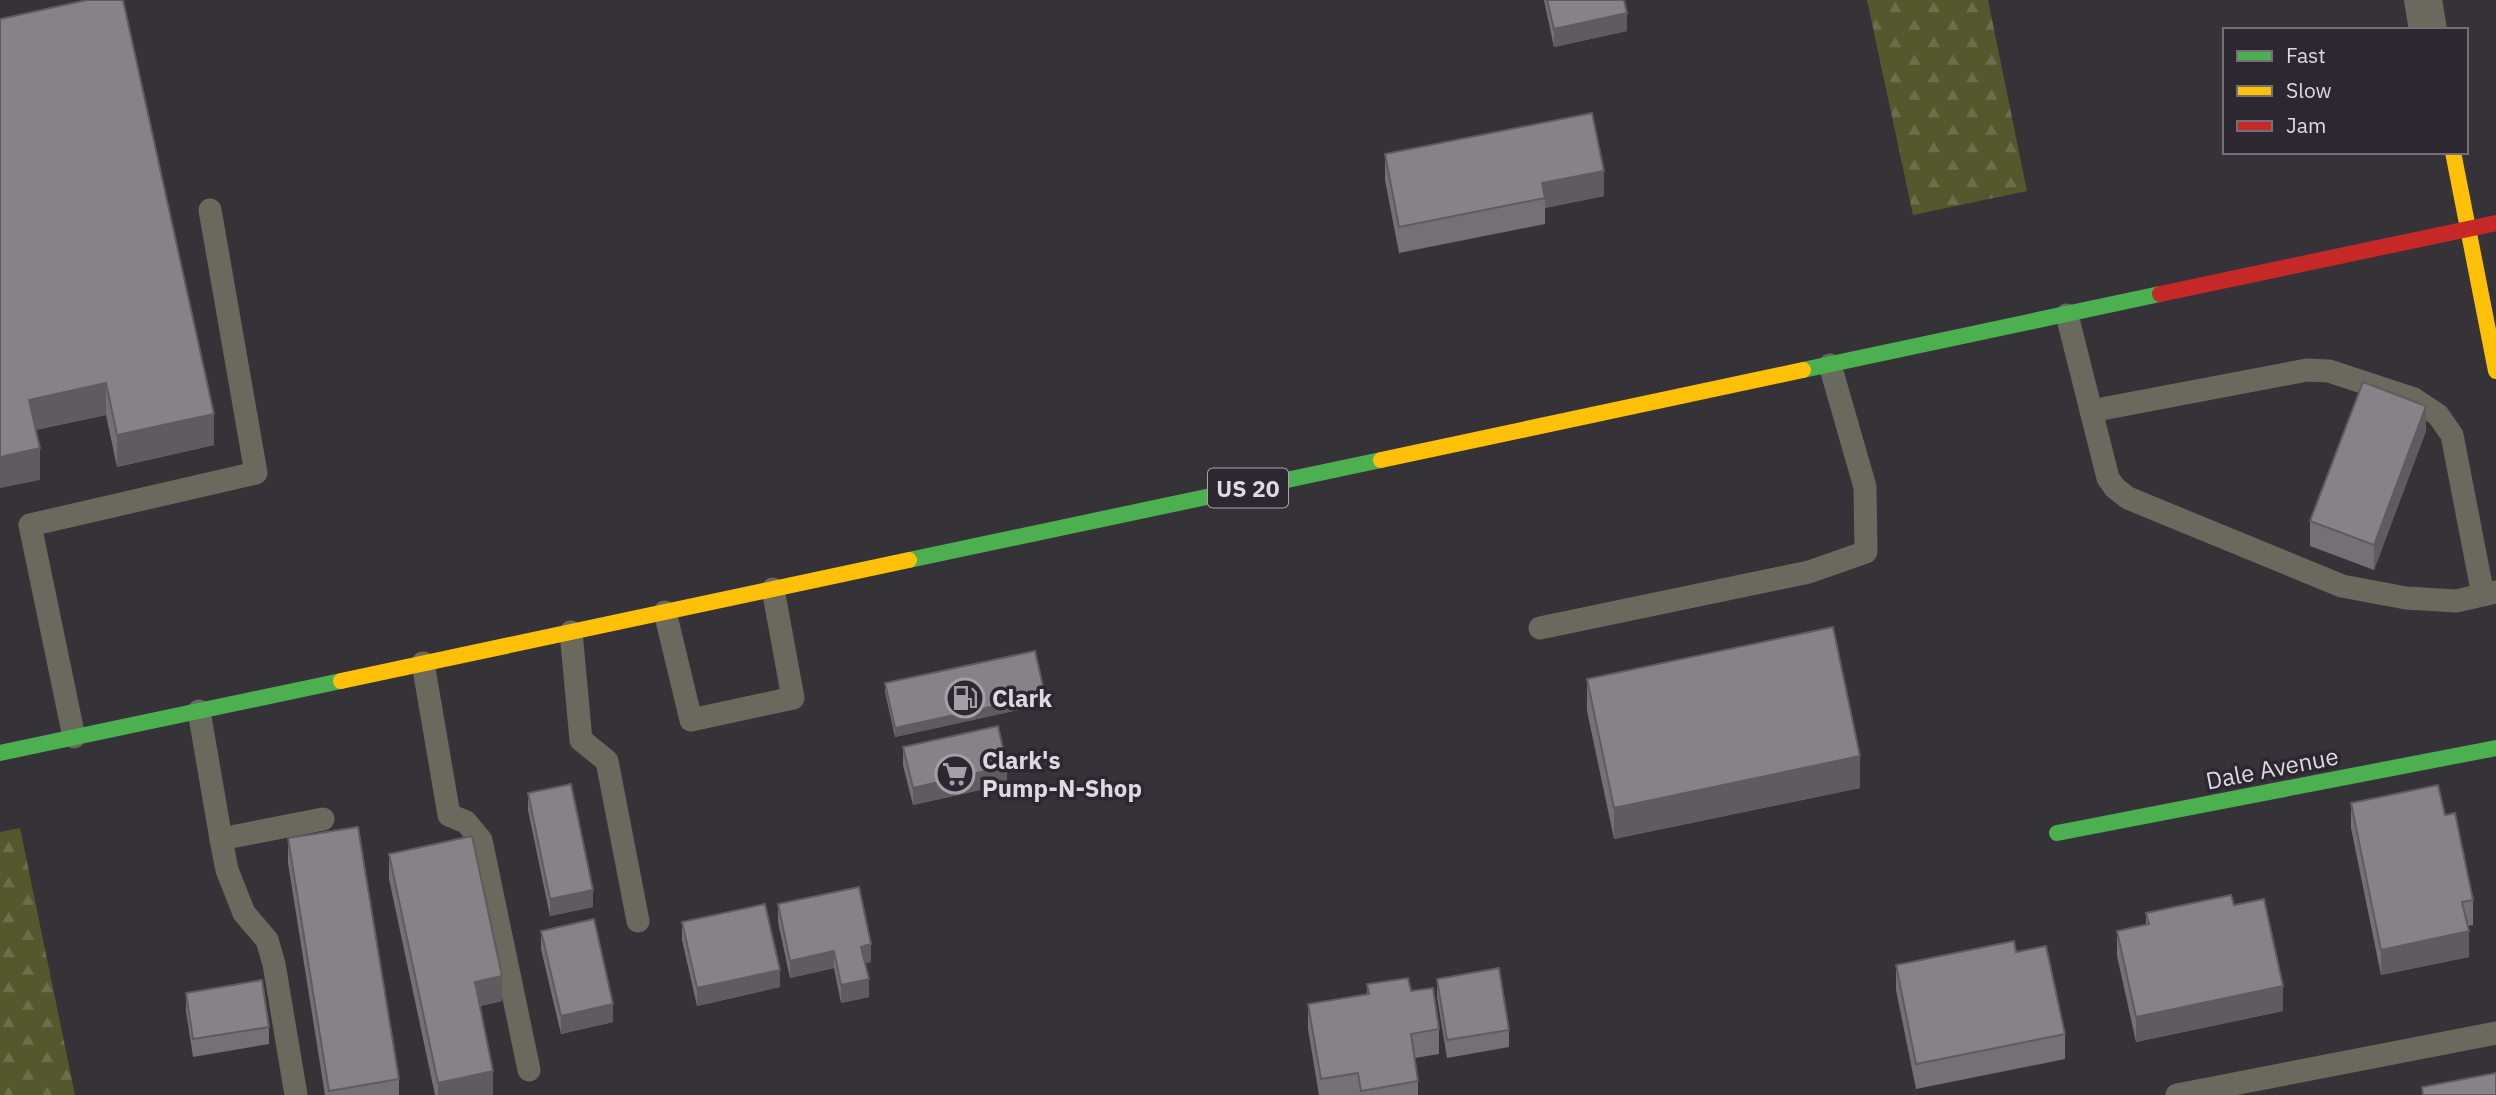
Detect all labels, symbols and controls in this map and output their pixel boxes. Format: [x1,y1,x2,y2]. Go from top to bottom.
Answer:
legend [2223,28,2468,154]
text: Fast [2286,41,2326,69]
text: Slow [2286,76,2332,104]
text: Jam [2286,111,2326,139]
road number: US 20 [1208,468,1288,508]
fuel station icon: Clark [944,677,986,719]
place label: Clark [992,682,1052,714]
street label: Dale Avenue [2203,739,2341,797]
place label: Clark's Pump-N-Shop [982,744,1142,804]
supermarket icon: Clark's Pump-N-Shop [934,753,976,795]

